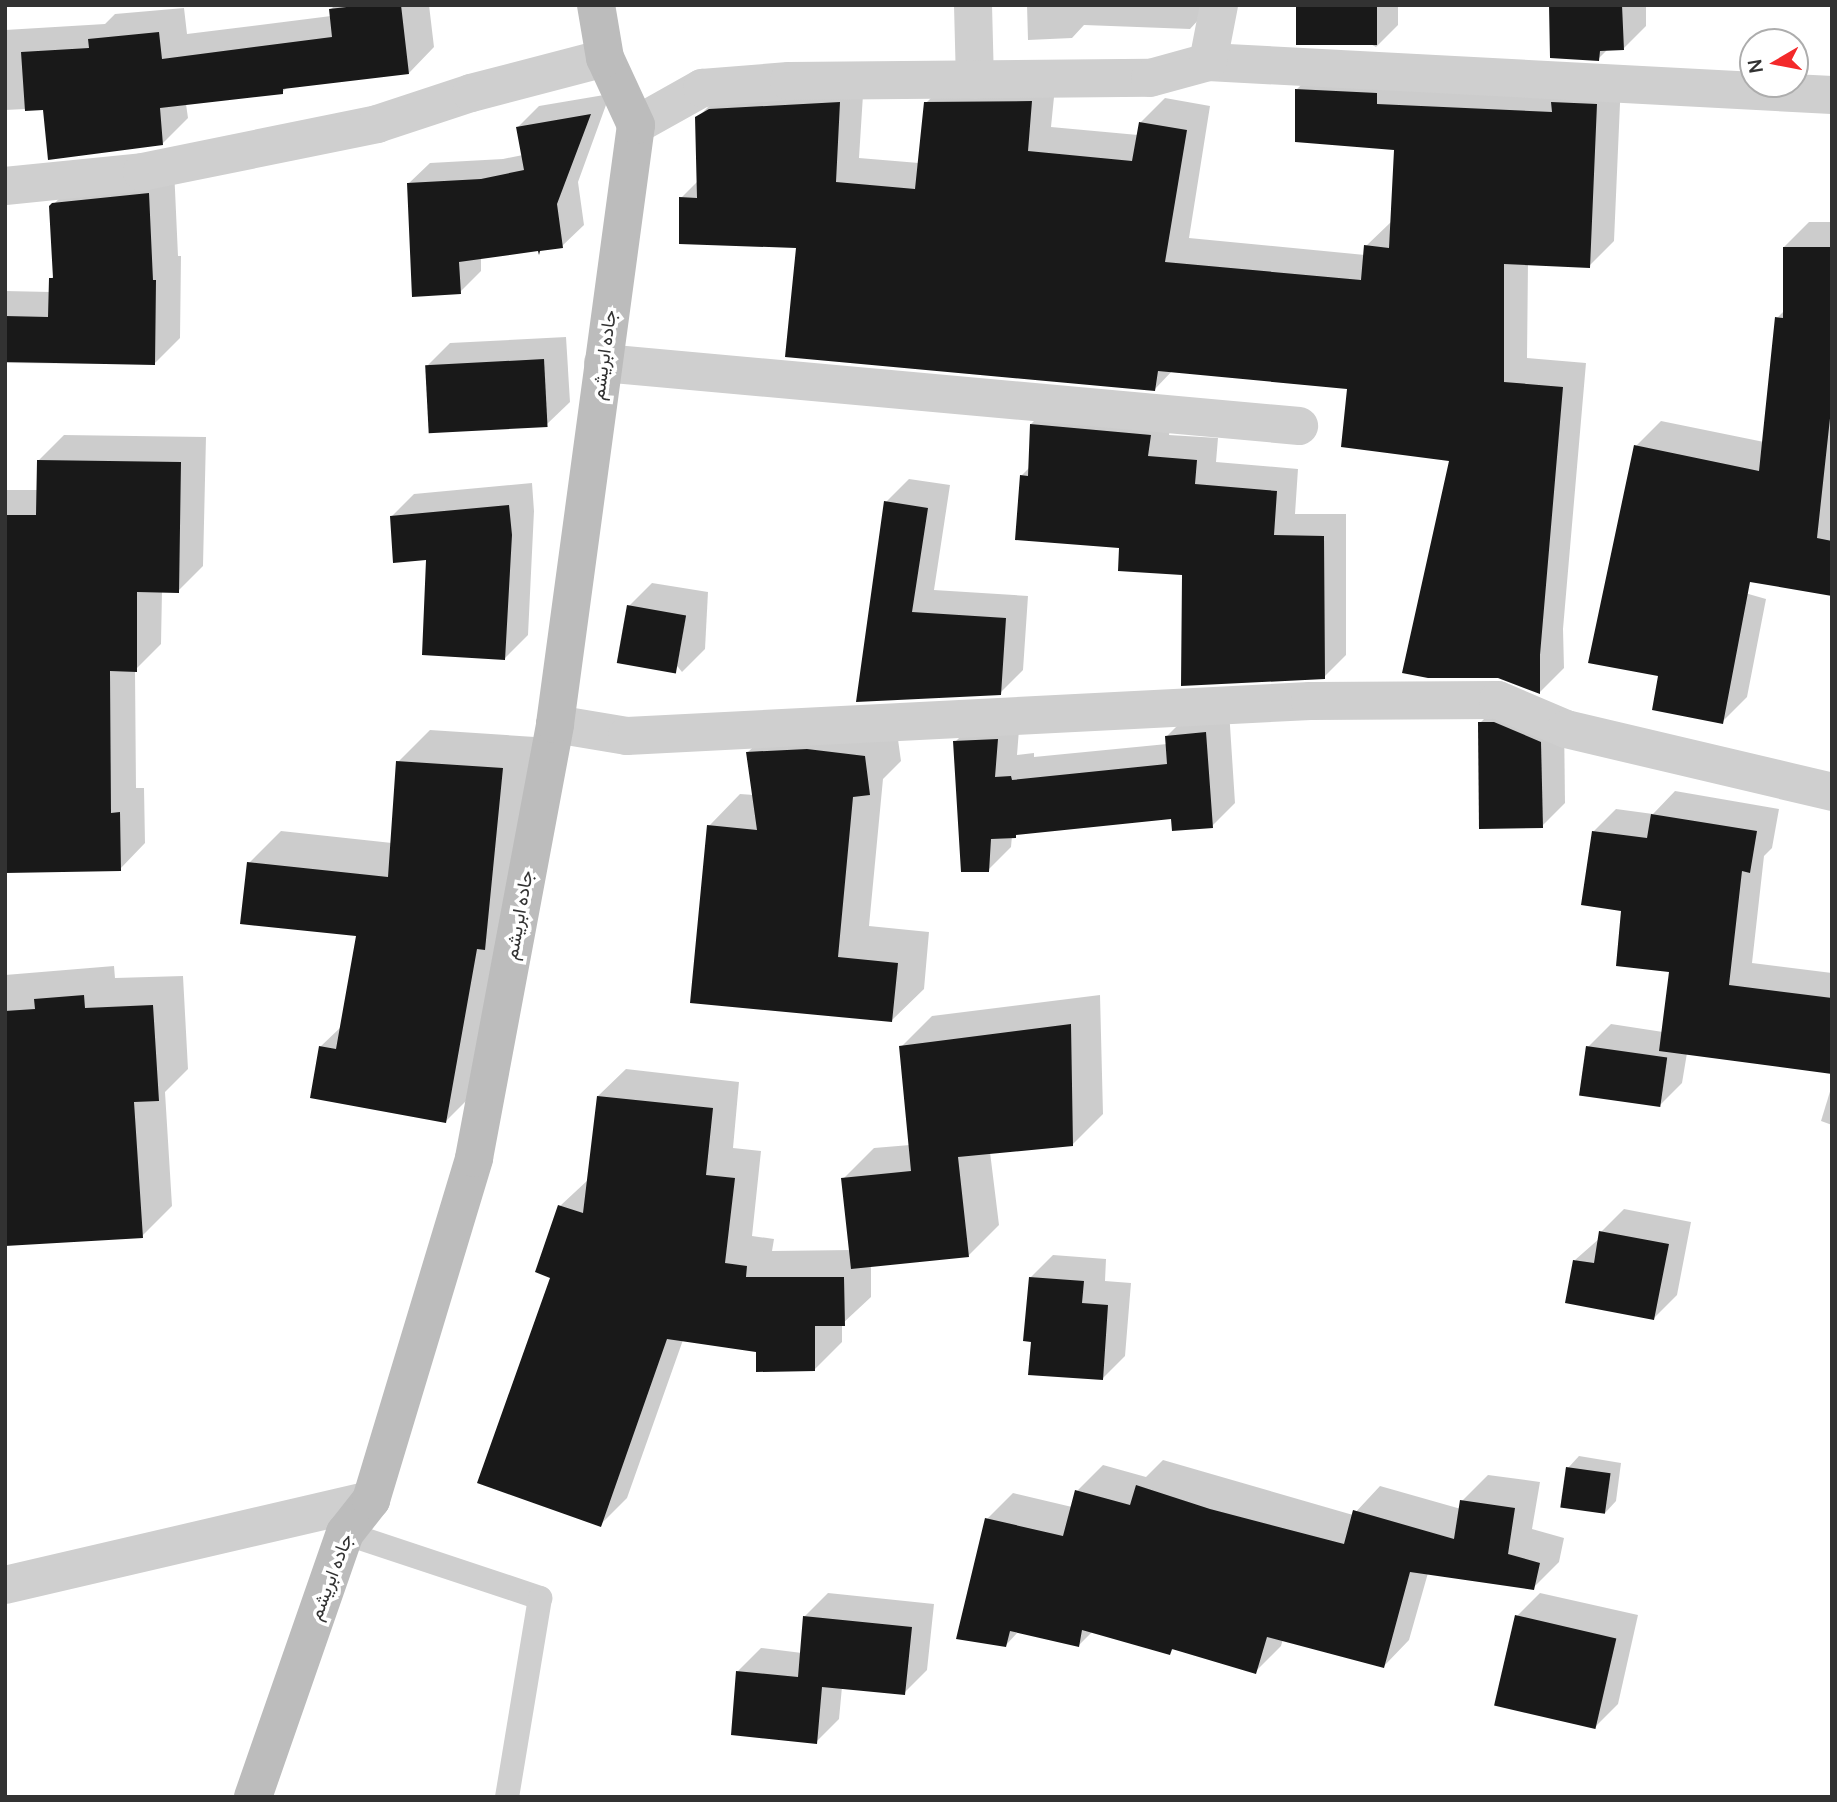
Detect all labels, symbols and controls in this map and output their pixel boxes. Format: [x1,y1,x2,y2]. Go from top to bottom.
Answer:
north arrow [1739,28,1809,98]
text: N [1741,57,1769,75]
street label: جاده ابریشم [586,308,622,402]
street label: جاده ابریشم [500,868,538,962]
street label: جاده ابریشم [304,1531,358,1623]

